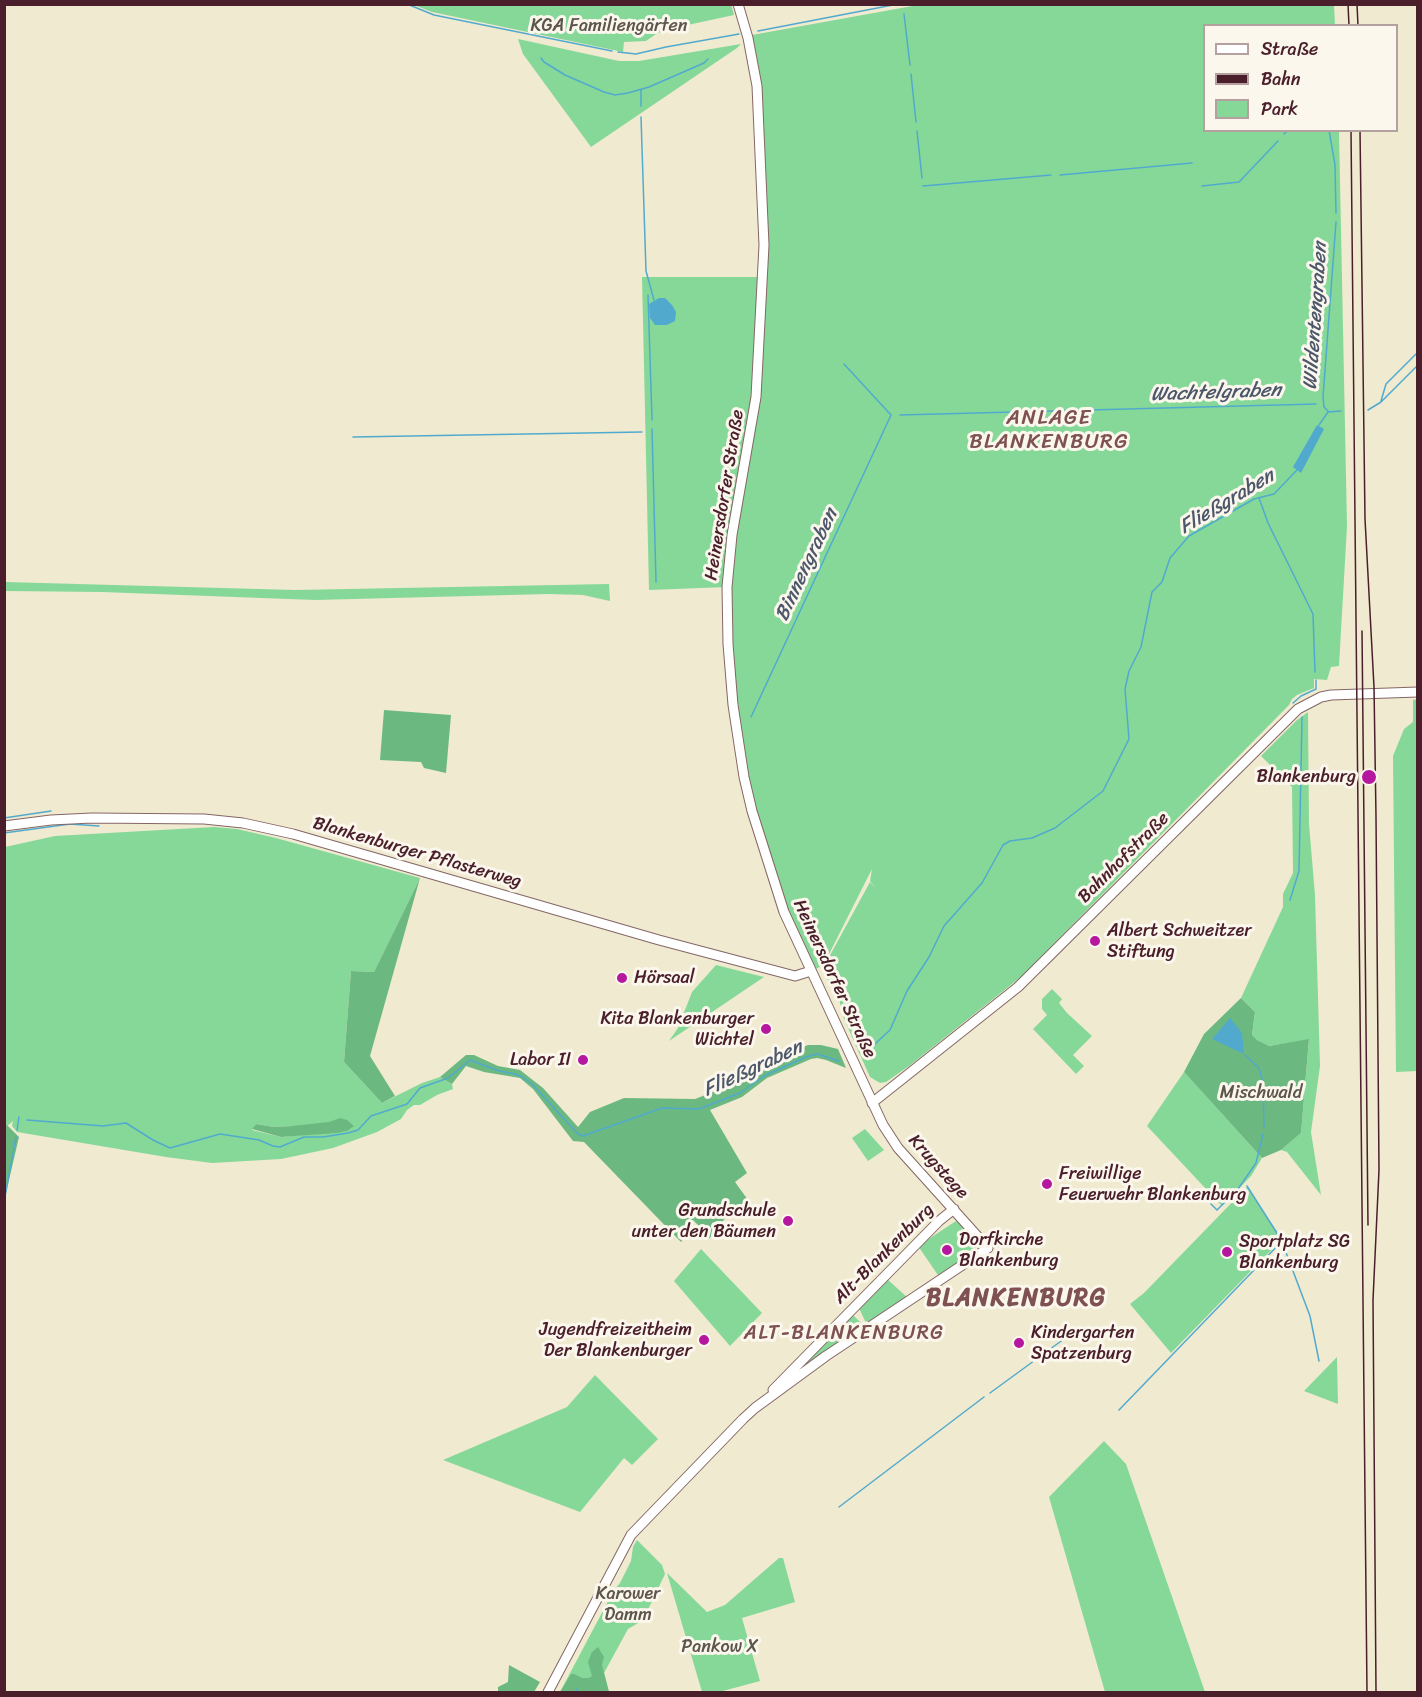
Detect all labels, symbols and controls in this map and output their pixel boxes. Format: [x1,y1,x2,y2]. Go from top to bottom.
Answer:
park label: KGA Familiengärten [530,15,688,37]
legend [1203,24,1398,132]
text: Straße [1261,33,1318,65]
text: Bahn [1261,63,1301,95]
text: Park [1261,93,1298,125]
water label: Wildentengraben [1299,242,1333,390]
water label: Wachtelgraben [1150,379,1282,407]
district label: ANLAGE BLANKENBURG [969,406,1129,456]
street label: Heinersdorfer Straße [701,408,749,582]
water label: Fließgraben [1175,464,1279,540]
water label: Binnengraben [771,505,843,625]
place label: Blankenburg [1257,766,1356,788]
marker: Blankenburg [1360,768,1378,786]
street label: Bahnhofstraße [1074,808,1174,908]
street label: Blankenburger Pflasterweg [310,813,524,893]
street label: Heinersdorfer Straße [788,896,880,1062]
place label: Albert Schweitzer Stiftung [1107,920,1252,962]
marker: Albert Schweitzer Stiftung [1088,934,1102,948]
place label: Hörsaal [634,967,695,989]
marker: Hörsaal [615,971,629,985]
place label: Kita Blankenburger Wichtel [600,1008,754,1050]
marker: Kita Blankenburger Wichtel [759,1022,773,1036]
water label: Fließgraben [700,1036,806,1102]
place label: Labor II [510,1049,571,1071]
marker: Labor II [576,1053,590,1067]
park label: Mischwald [1220,1082,1302,1104]
street label: Krugstege [903,1130,973,1204]
place label: Freiwillige Feuerwehr Blankenburg [1059,1163,1246,1206]
marker: Freiwillige Feuerwehr Blankenburg [1040,1177,1054,1191]
street label: Alt-Blankenburg [829,1199,939,1309]
place label: Grundschule unter den Bäumen [632,1200,776,1242]
marker: Grundschule unter den Bäumen [781,1214,795,1228]
place label: Dorfkirche Blankenburg [959,1229,1058,1272]
place label: Sportplatz SG Blankenburg [1239,1231,1350,1274]
marker: Dorfkirche Blankenburg [940,1243,954,1257]
marker: Sportplatz SG Blankenburg [1220,1245,1234,1259]
district label: BLANKENBURG [926,1285,1106,1313]
place label: Jugendfreizeitheim Der Blankenburger [539,1319,692,1362]
district label: ALT-BLANKENBURG [744,1322,944,1346]
place label: Kindergarten Spatzenburg [1031,1322,1134,1364]
marker: Jugendfreizeitheim Der Blankenburger [697,1333,711,1347]
marker: Kindergarten Spatzenburg [1012,1336,1026,1350]
park label: Karower Damm [596,1583,660,1626]
park label: Pankow X [681,1636,759,1658]

